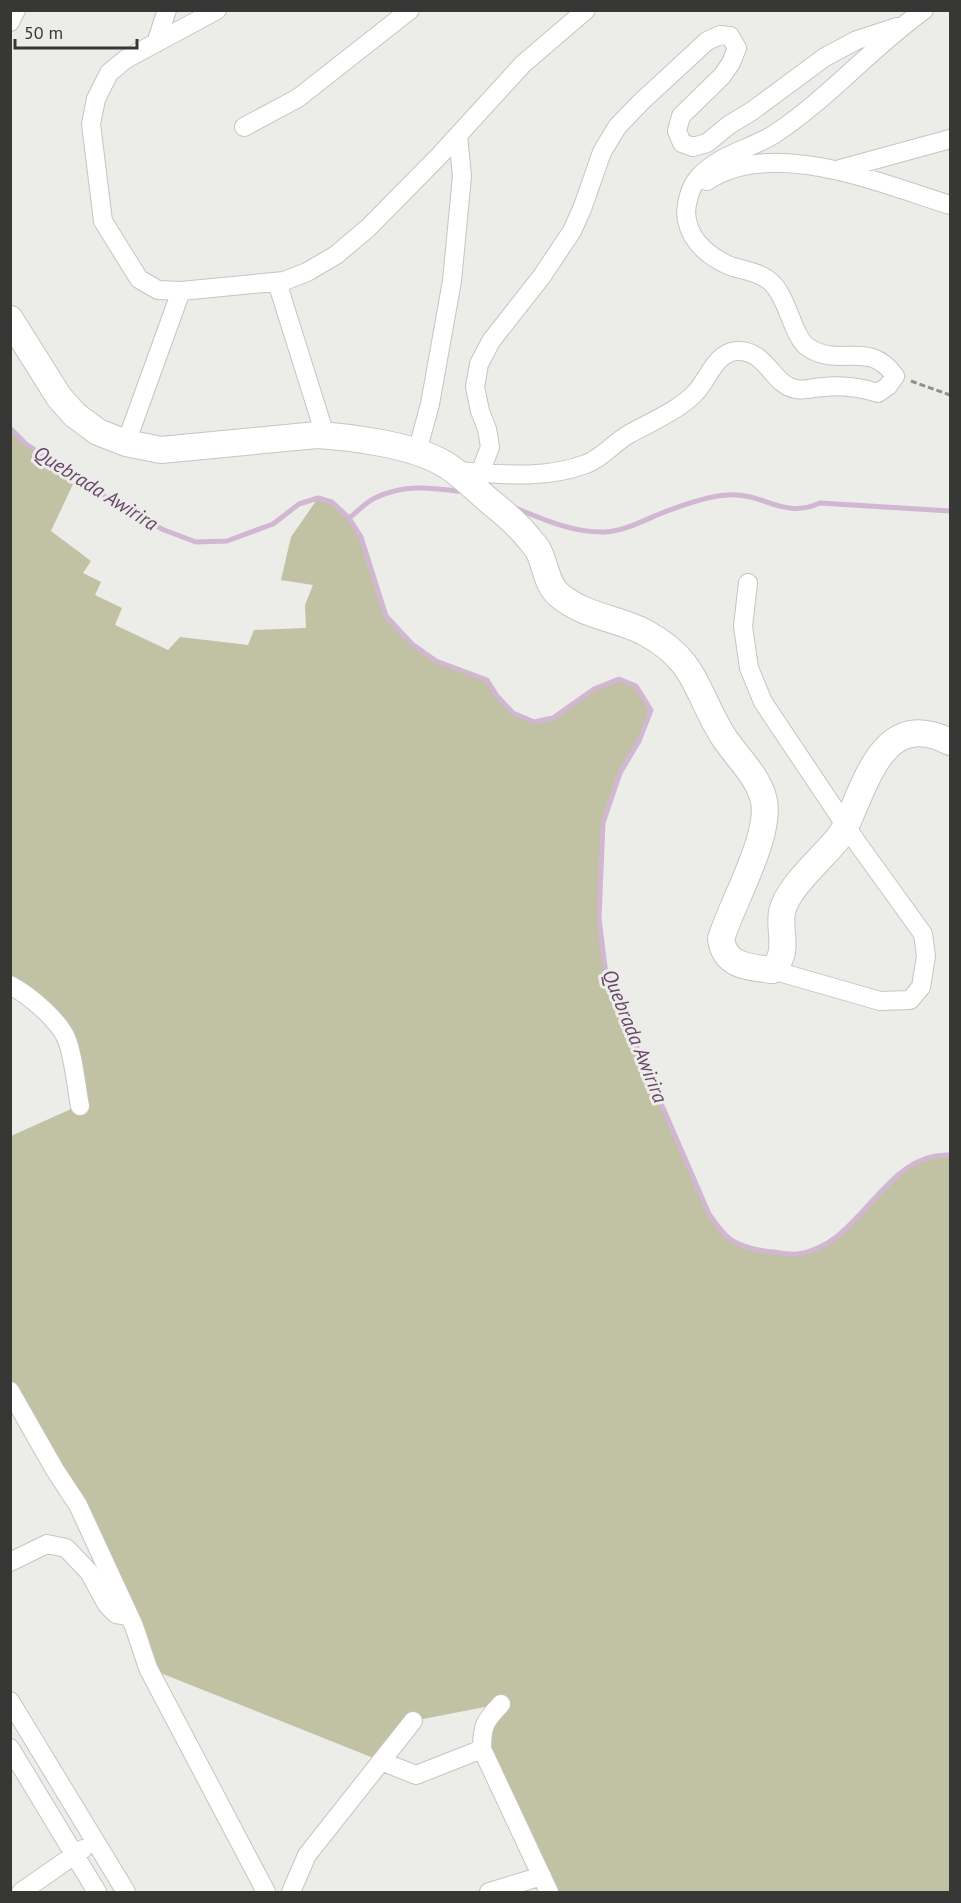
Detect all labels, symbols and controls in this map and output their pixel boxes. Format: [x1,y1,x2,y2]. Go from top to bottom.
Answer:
scale bar [15,12,136,50]
text: 50 m [24,21,63,44]
water label: Quebrada Awirira [29,439,163,537]
water label: Quebrada Awirira [596,966,674,1107]

